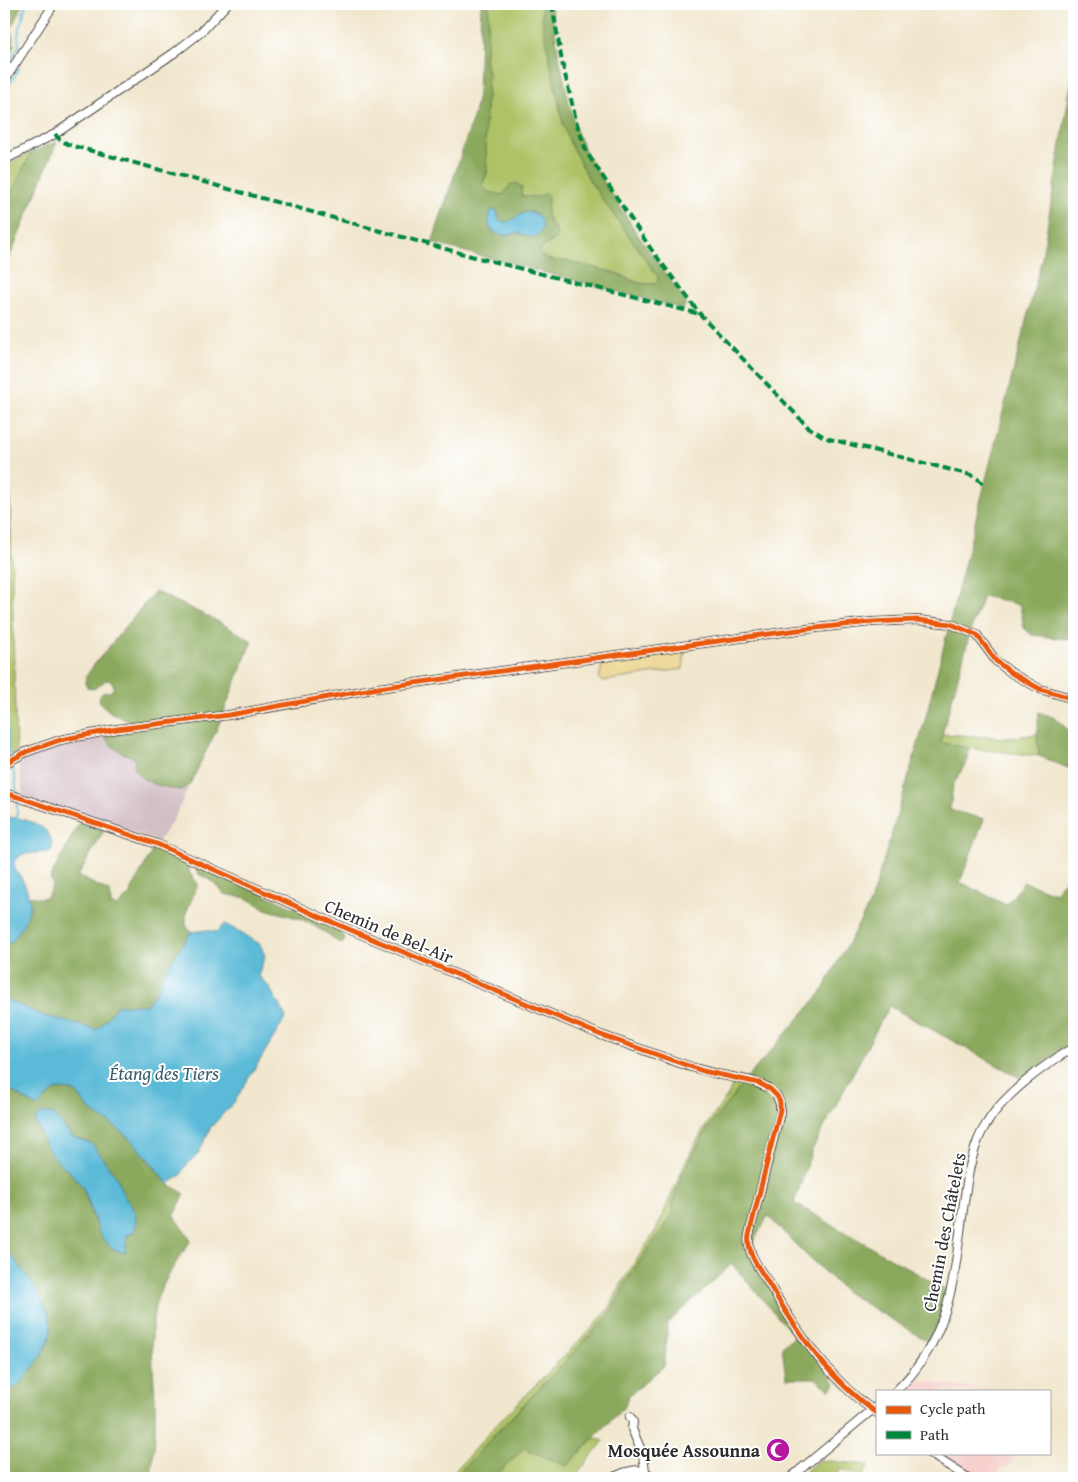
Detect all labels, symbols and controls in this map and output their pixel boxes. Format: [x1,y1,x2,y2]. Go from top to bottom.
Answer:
street label: Chemin de Bel-Air [320,892,458,971]
water label: Étang des Tiers [108,1059,219,1087]
street label: Chemin des Châtelets [915,1150,973,1314]
legend [876,1390,1050,1454]
text: Cycle path [920,1398,986,1419]
text: Path [920,1424,949,1445]
place label: Mosquée Assounna [608,1437,761,1464]
mosque icon: Mosquée Assounna [765,1437,791,1463]

